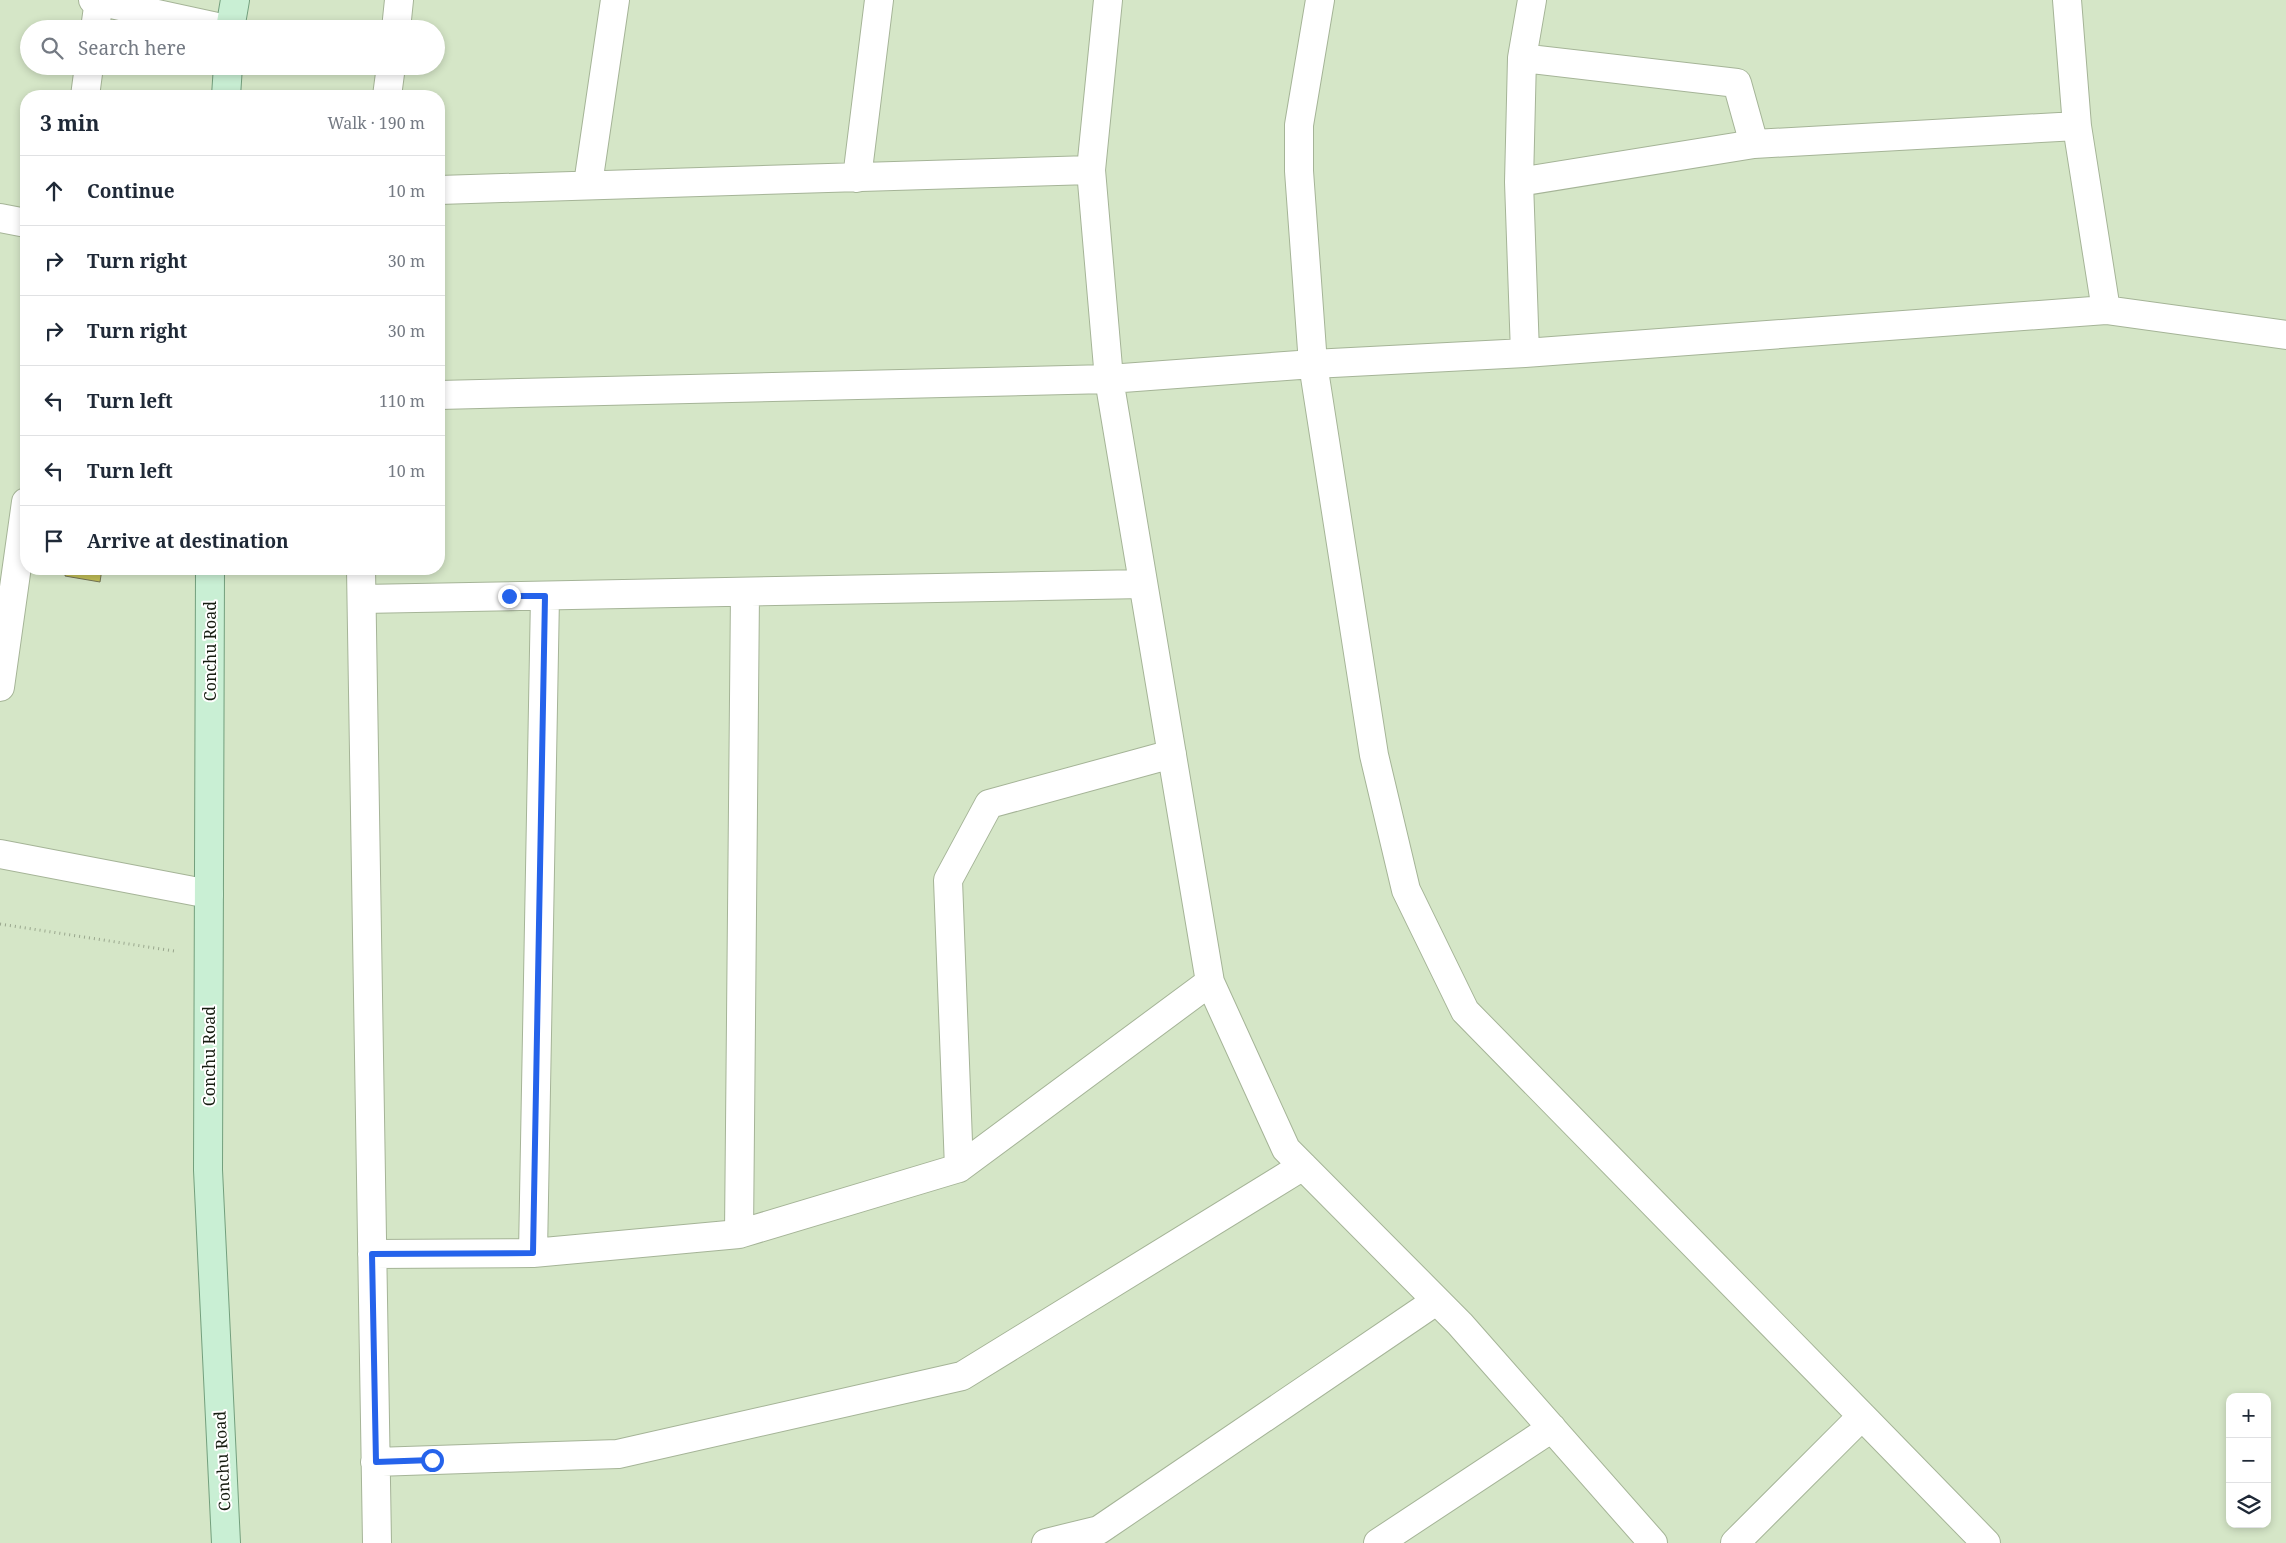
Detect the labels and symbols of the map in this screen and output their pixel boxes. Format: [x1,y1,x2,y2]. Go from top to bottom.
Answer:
route end [498,585,521,608]
street label: Conchu Road [199,601,221,701]
street label: Conchu Road [198,1006,220,1106]
street label: Conchu Road [208,1410,236,1512]
route start [421,1449,444,1472]

